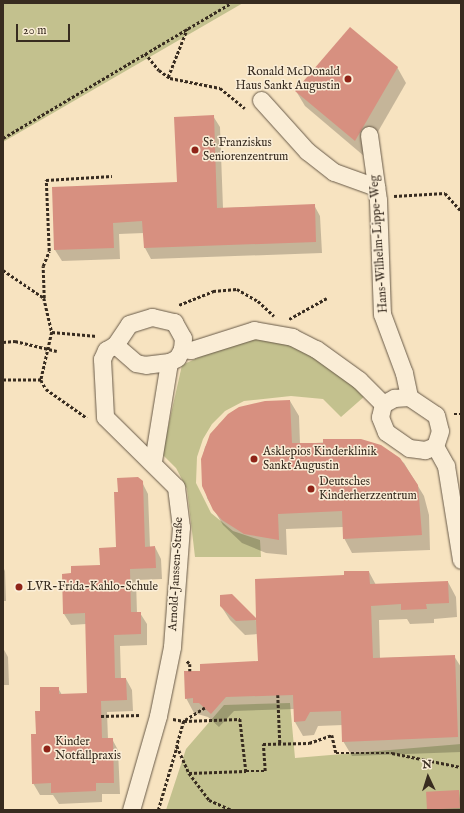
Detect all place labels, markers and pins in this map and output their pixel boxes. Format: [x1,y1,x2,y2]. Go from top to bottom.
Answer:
place label: Ronald McDonald Haus Sankt Augustin [236,65,340,93]
marker: Ronald McDonald Haus Sankt Augustin [343,74,353,84]
place label: St. Franziskus Seniorenzentrum [203,136,288,164]
marker: St. Franziskus Seniorenzentrum [190,145,200,155]
place label: Asklepios Kinderklinik Sankt Augustin [263,445,377,473]
marker: Asklepios Kinderklinik Sankt Augustin [248,453,260,465]
place label: Deutsches Kinderherzzentrum [319,475,417,503]
marker: Deutsches Kinderherzzentrum [306,484,316,494]
place label: LVR-Frida-Kahlo-Schule [27,580,158,594]
marker: LVR-Frida-Kahlo-Schule [14,582,24,592]
place label: Kinder Notfallpraxis [55,735,121,763]
marker: Kinder Notfallpraxis [42,744,52,754]

